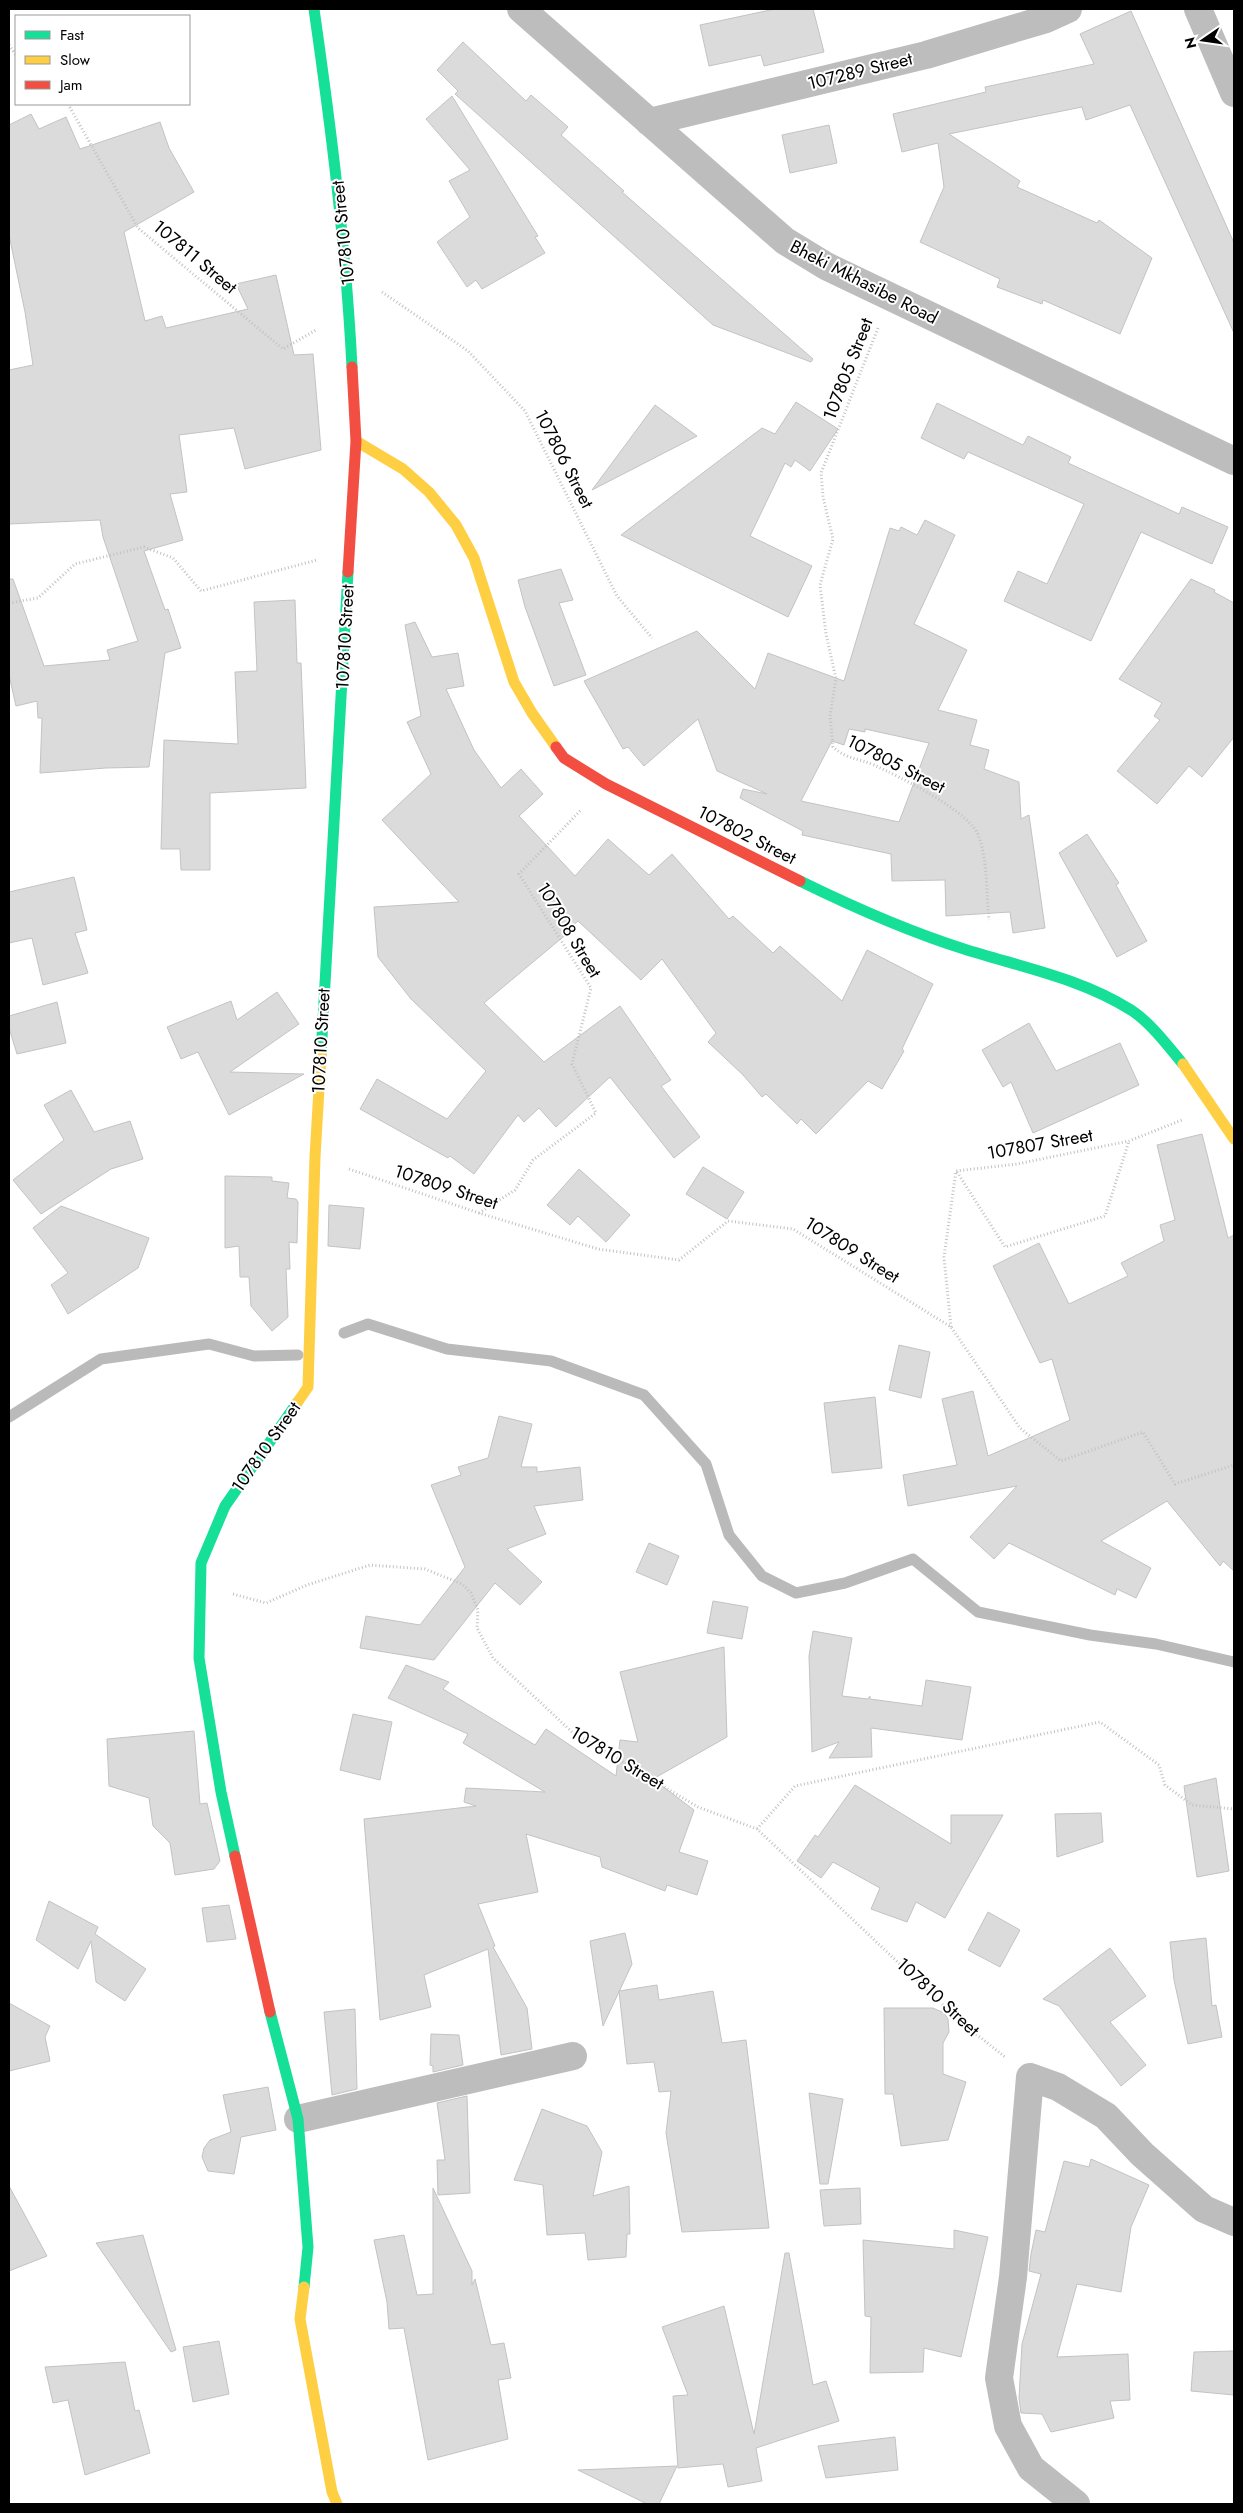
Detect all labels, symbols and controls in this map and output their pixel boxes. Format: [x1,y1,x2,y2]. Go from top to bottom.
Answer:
legend [15,15,190,105]
north arrow [1178,15,1228,65]
text: Fast [60,24,84,46]
text: N [1179,35,1201,51]
street label: 107289 Street [805,45,916,97]
text: Slow [60,49,91,71]
text: Jam [58,74,83,96]
street label: 107810 Street [324,179,361,287]
street label: 107811 Street [147,214,243,300]
street label: Bheki Mkhasibe Road [785,233,943,331]
street label: 107805 Street [817,314,880,424]
street label: 107806 Street [528,405,600,513]
street label: 107810 Street [329,583,361,690]
street label: 107805 Street [842,728,950,800]
street label: 107802 Street [693,799,801,871]
street label: 107808 Street [530,877,608,983]
street label: 107810 Street [305,987,337,1094]
street label: 107807 Street [985,1122,1096,1166]
street label: 107809 Street [391,1158,502,1216]
street label: 107809 Street [799,1210,905,1290]
street label: 107810 Street [225,1396,307,1498]
street label: 107810 Street [565,1720,669,1797]
street label: 107810 Street [891,1952,986,2043]

